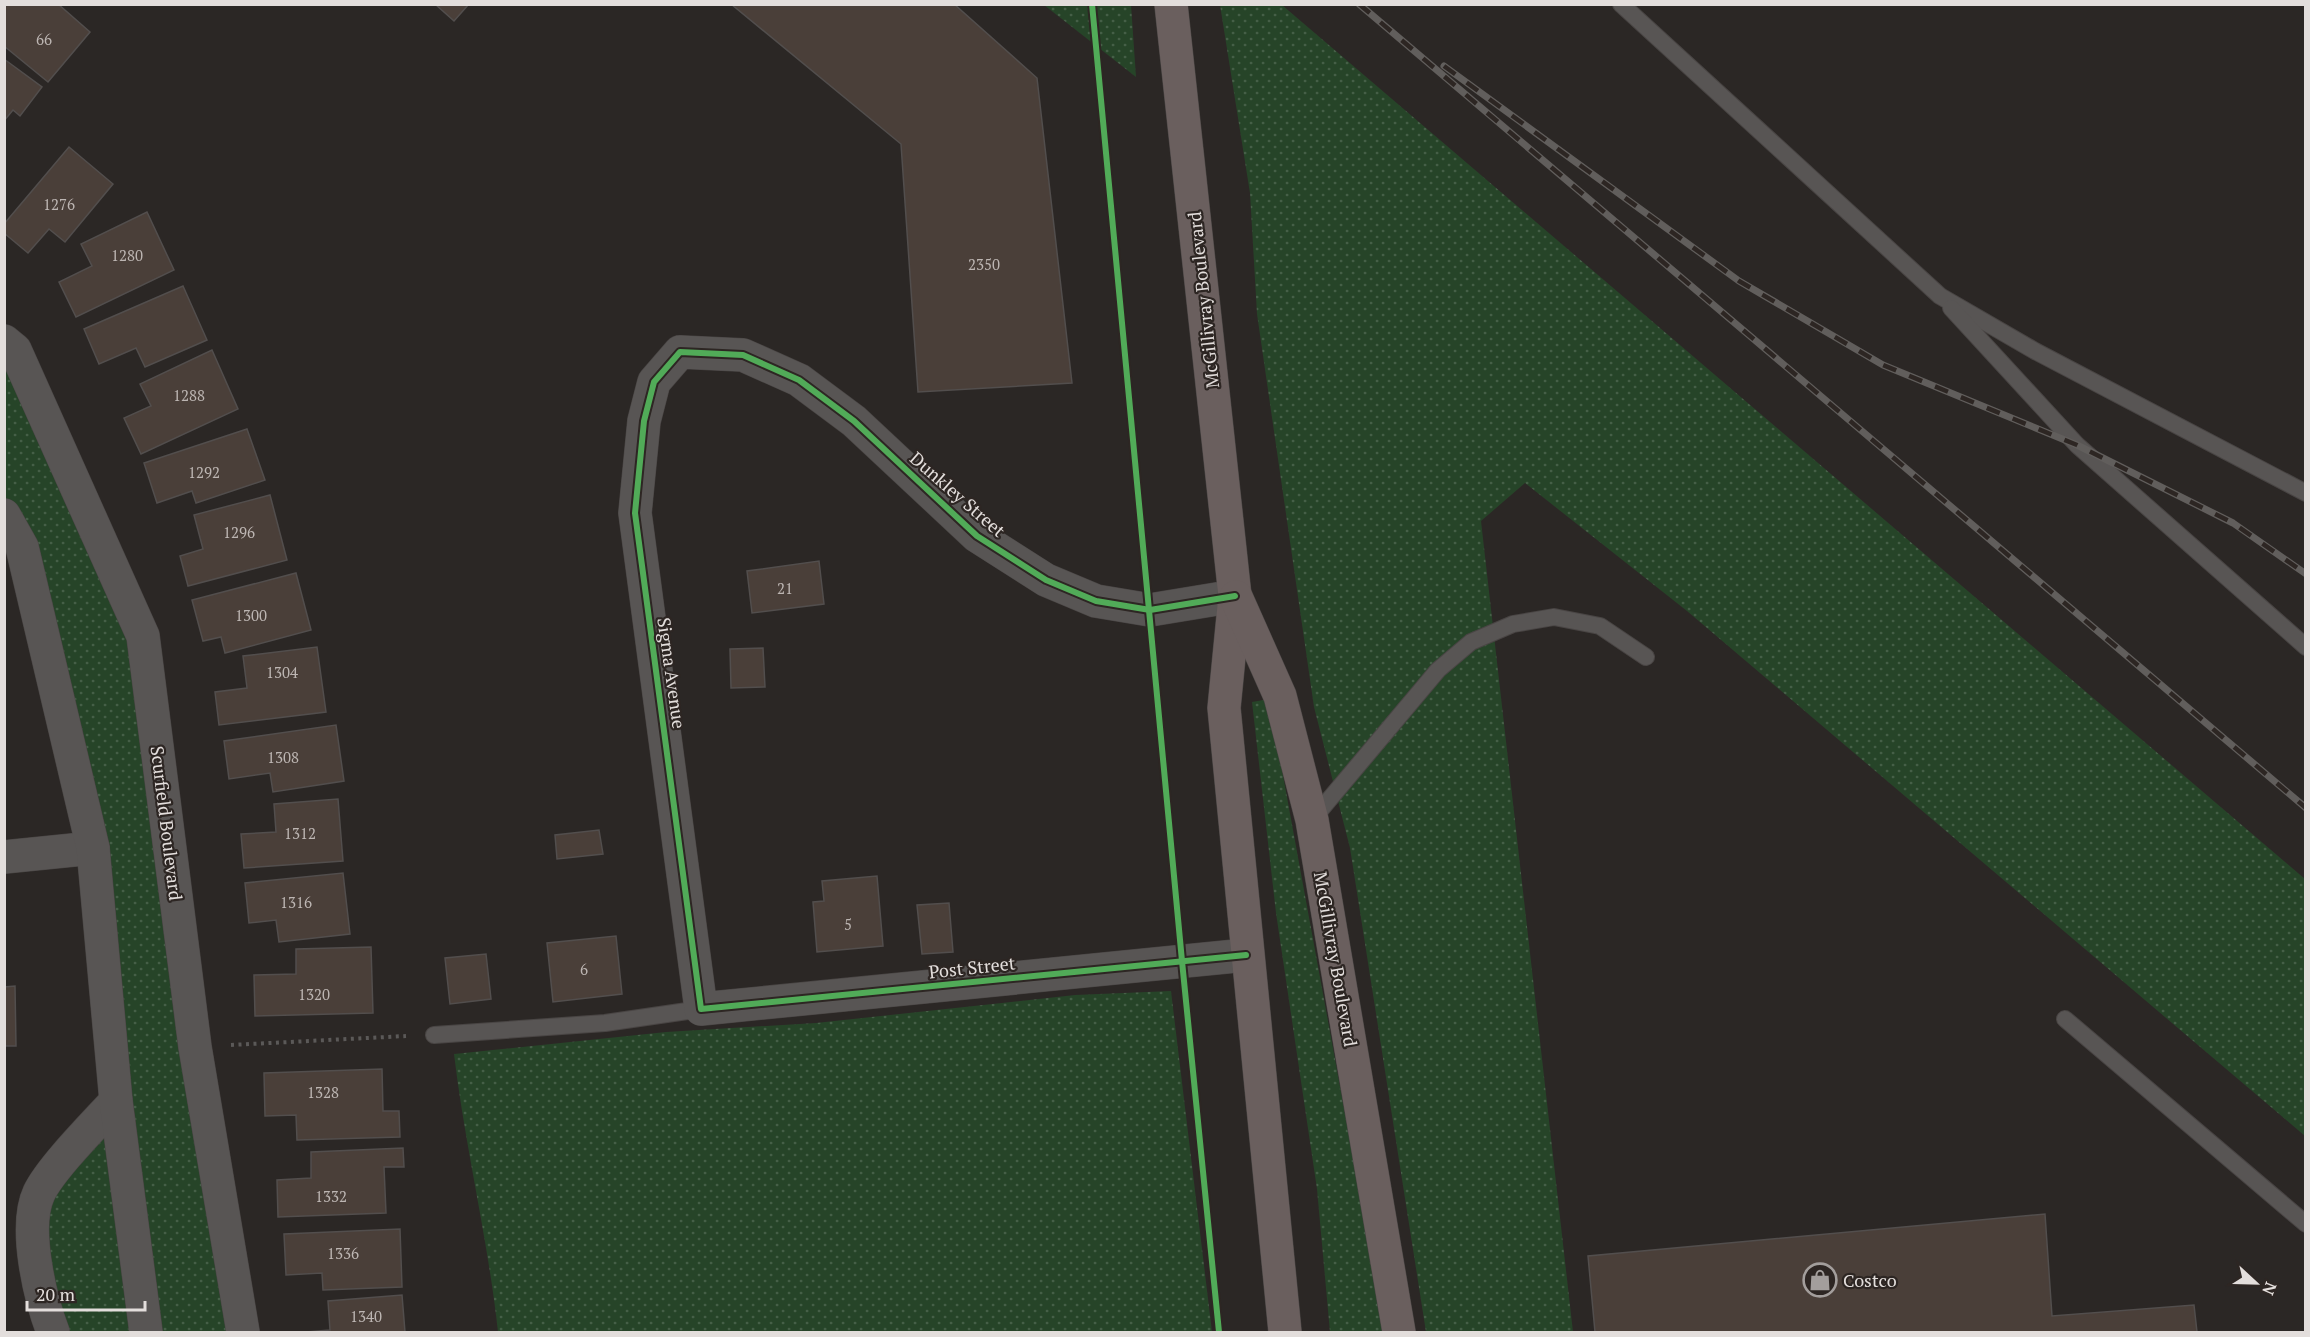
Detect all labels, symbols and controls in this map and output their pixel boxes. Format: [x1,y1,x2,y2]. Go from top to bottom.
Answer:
house number: 66 [36,29,52,49]
house number: 1276 [43,194,75,214]
street label: McGillivray Boulevard [1182,211,1224,389]
house number: 1280 [111,245,143,265]
house number: 2350 [968,254,1000,274]
house number: 1288 [173,385,205,405]
street label: Dunkley Street [905,446,1011,542]
house number: 1292 [188,462,220,482]
house number: 1296 [223,522,255,542]
house number: 21 [777,578,793,598]
house number: 1300 [235,605,267,625]
street label: Sigma Avenue [652,616,692,730]
house number: 1304 [266,662,298,682]
street label: Scurfield Boulevard [146,744,188,902]
house number: 1308 [267,747,299,767]
house number: 1312 [284,823,316,843]
street label: McGillivray Boulevard [1309,870,1363,1048]
house number: 1316 [280,892,312,912]
house number: 5 [844,914,852,934]
street label: Post Street [927,950,1017,983]
house number: 6 [580,959,588,979]
house number: 1320 [298,984,330,1004]
house number: 1328 [307,1082,339,1102]
house number: 1332 [315,1186,347,1206]
house number: 1336 [327,1243,359,1263]
north arrow [2226,1253,2286,1313]
shop icon: Costco [1802,1262,1838,1298]
place label: Costco [1843,1268,1897,1292]
scale bar [27,1274,146,1312]
text: N [2257,1279,2282,1298]
text: 20 m [36,1282,76,1306]
house number: 1340 [350,1306,382,1326]

